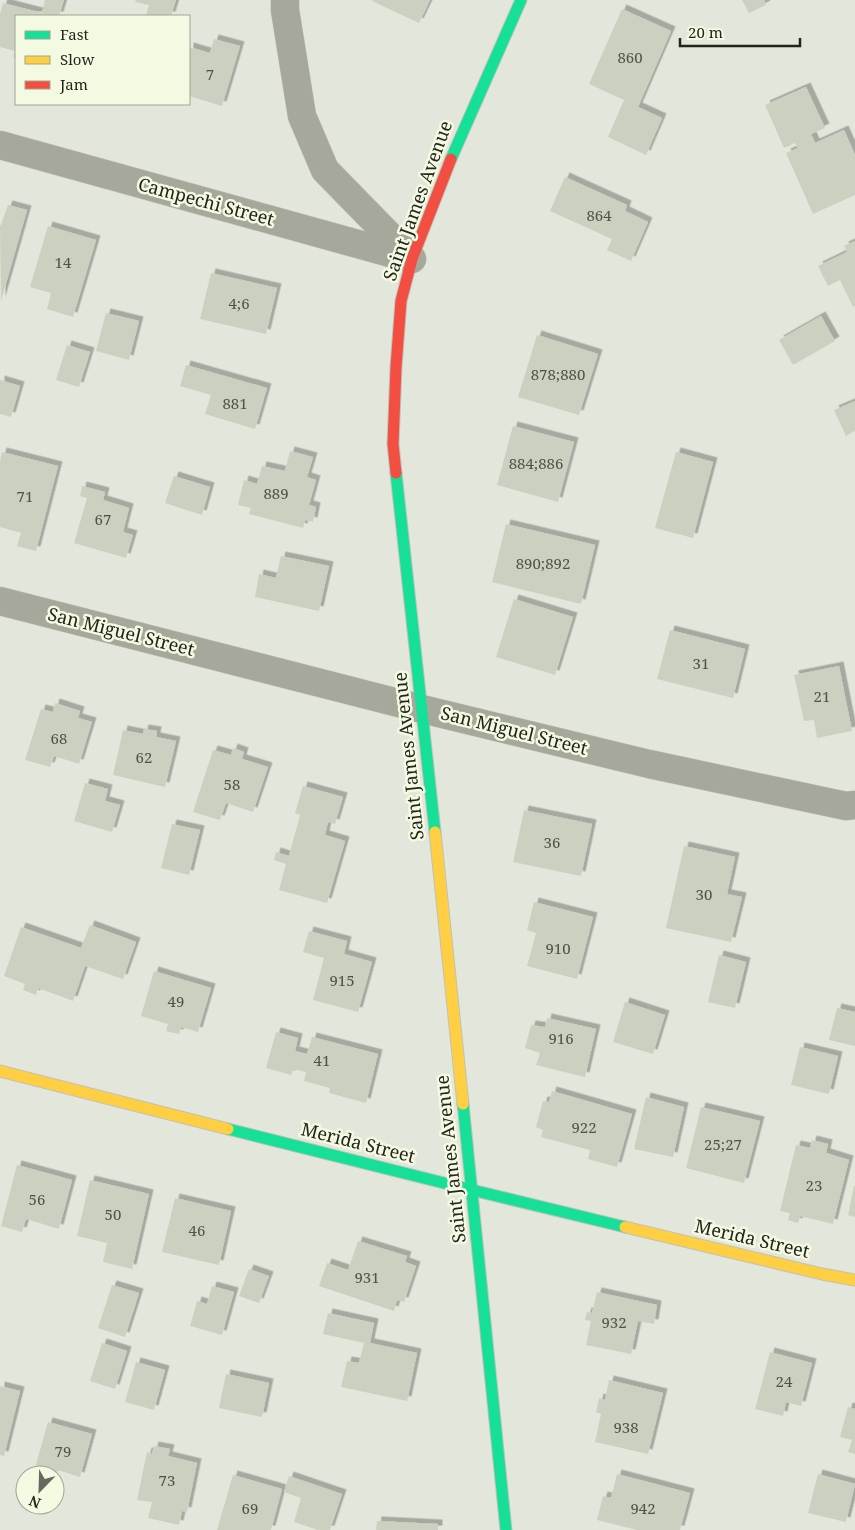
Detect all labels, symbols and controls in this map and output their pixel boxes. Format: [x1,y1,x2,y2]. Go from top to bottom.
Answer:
legend [15,15,190,105]
scale bar [680,15,800,47]
text: 20 m [688,22,723,42]
text: Fast [60,24,89,44]
house number: 860 [617,47,643,67]
text: Slow [60,49,94,69]
house number: 7 [206,64,214,84]
text: Jam [59,74,88,94]
street label: Saint James Avenue [377,117,457,284]
street label: Campechi Street [136,171,277,231]
house number: 864 [586,205,612,225]
house number: 14 [55,252,72,272]
house number: 4;6 [228,293,250,313]
house number: 878;880 [531,364,585,384]
house number: 881 [222,393,248,413]
house number: 884;886 [509,453,563,473]
house number: 889 [263,483,289,503]
house number: 71 [17,486,33,506]
house number: 67 [95,509,111,529]
house number: 890;892 [516,553,570,573]
street label: San Miguel Street [46,601,197,661]
house number: 31 [693,653,709,673]
street label: Saint James Avenue [387,671,429,841]
house number: 21 [814,686,830,706]
street label: San Miguel Street [439,700,590,760]
house number: 68 [51,728,67,748]
house number: 62 [136,747,152,767]
house number: 58 [224,774,240,794]
house number: 36 [544,832,560,852]
house number: 30 [696,884,712,904]
house number: 910 [545,938,571,958]
house number: 915 [329,970,355,990]
house number: 49 [168,991,184,1011]
house number: 916 [548,1028,574,1048]
house number: 41 [314,1050,330,1070]
street label: Saint James Avenue [429,1074,471,1244]
street label: Merida Street [299,1116,418,1168]
house number: 922 [571,1117,597,1137]
house number: 25;27 [704,1134,742,1154]
house number: 23 [806,1175,822,1195]
house number: 56 [29,1189,45,1209]
house number: 50 [105,1204,121,1224]
street label: Merida Street [693,1213,812,1263]
house number: 46 [189,1220,205,1240]
house number: 931 [354,1267,380,1287]
house number: 932 [601,1312,627,1332]
house number: 24 [776,1371,793,1391]
house number: 938 [613,1417,639,1437]
house number: 79 [55,1441,71,1461]
north arrow [15,1465,65,1515]
house number: 73 [159,1470,175,1490]
text: N [26,1492,44,1513]
house number: 69 [242,1498,258,1518]
house number: 942 [630,1498,656,1518]

